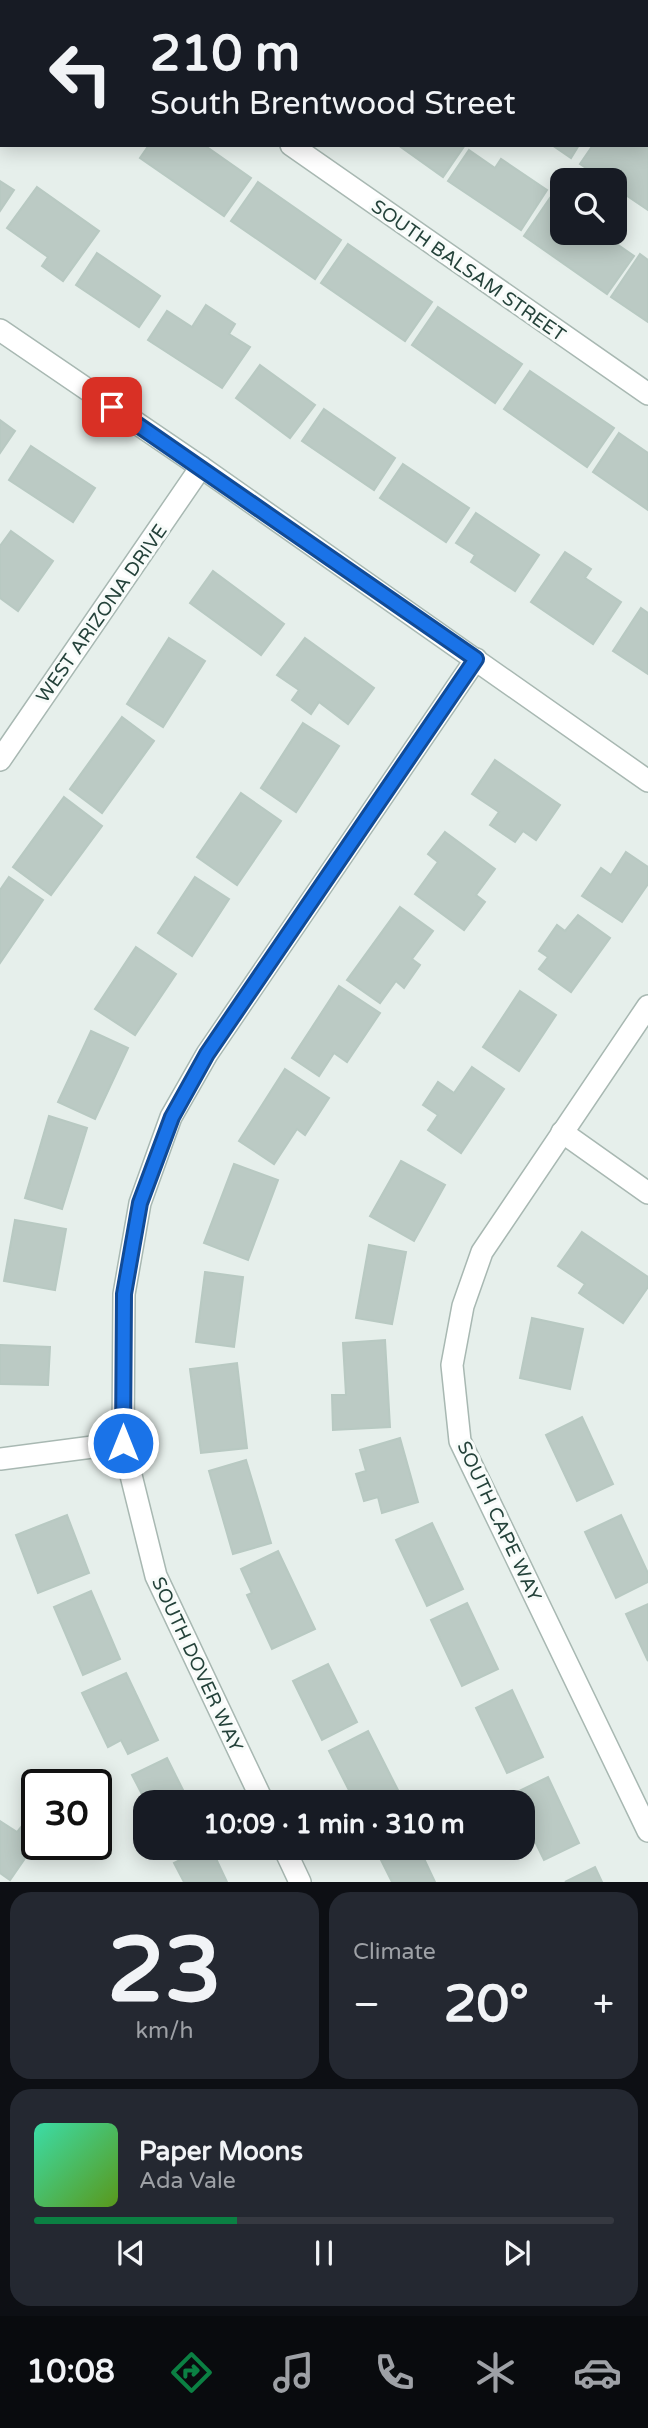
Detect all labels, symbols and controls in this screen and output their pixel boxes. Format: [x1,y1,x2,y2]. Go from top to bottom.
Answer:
text: 210 m [150,25,300,84]
icon: left [35,28,126,119]
text: South Brentwood Street [150,85,516,123]
map controls [550,168,627,245]
button: search [550,168,627,245]
street label: SOUTH BALSAM STREET [367,195,570,347]
pin [82,377,142,437]
icon: arrive [93,388,131,426]
street label: WEST ARIZONA DRIVE [32,520,172,707]
position arrow [86,1406,160,1480]
street label: SOUTH CAPE WAY [452,1438,546,1605]
street label: SOUTH DOVER WAY [147,1574,247,1755]
speed limit sign: 30 [21,1769,112,1860]
text: 10:09 · 1 min · 310 m [203,1809,465,1840]
text: 23 [107,1916,222,2026]
text: Climate [353,1938,436,1966]
text: 20° [444,1973,529,2036]
text: − [353,1982,380,2028]
text: + [593,1982,614,2028]
text: km/h [136,2017,193,2045]
text: Paper Moons [139,2136,303,2167]
text: Ada Vale [139,2167,236,2195]
icon: previous [112,2234,150,2272]
icon: pause [305,2234,343,2272]
icon: next [498,2234,536,2272]
icon: directions [167,2348,216,2397]
icon: music [269,2348,318,2397]
icon: phone [370,2348,419,2397]
icon: climate [471,2348,520,2397]
icon: car [573,2348,622,2397]
text: 10:08 [26,2353,115,2391]

